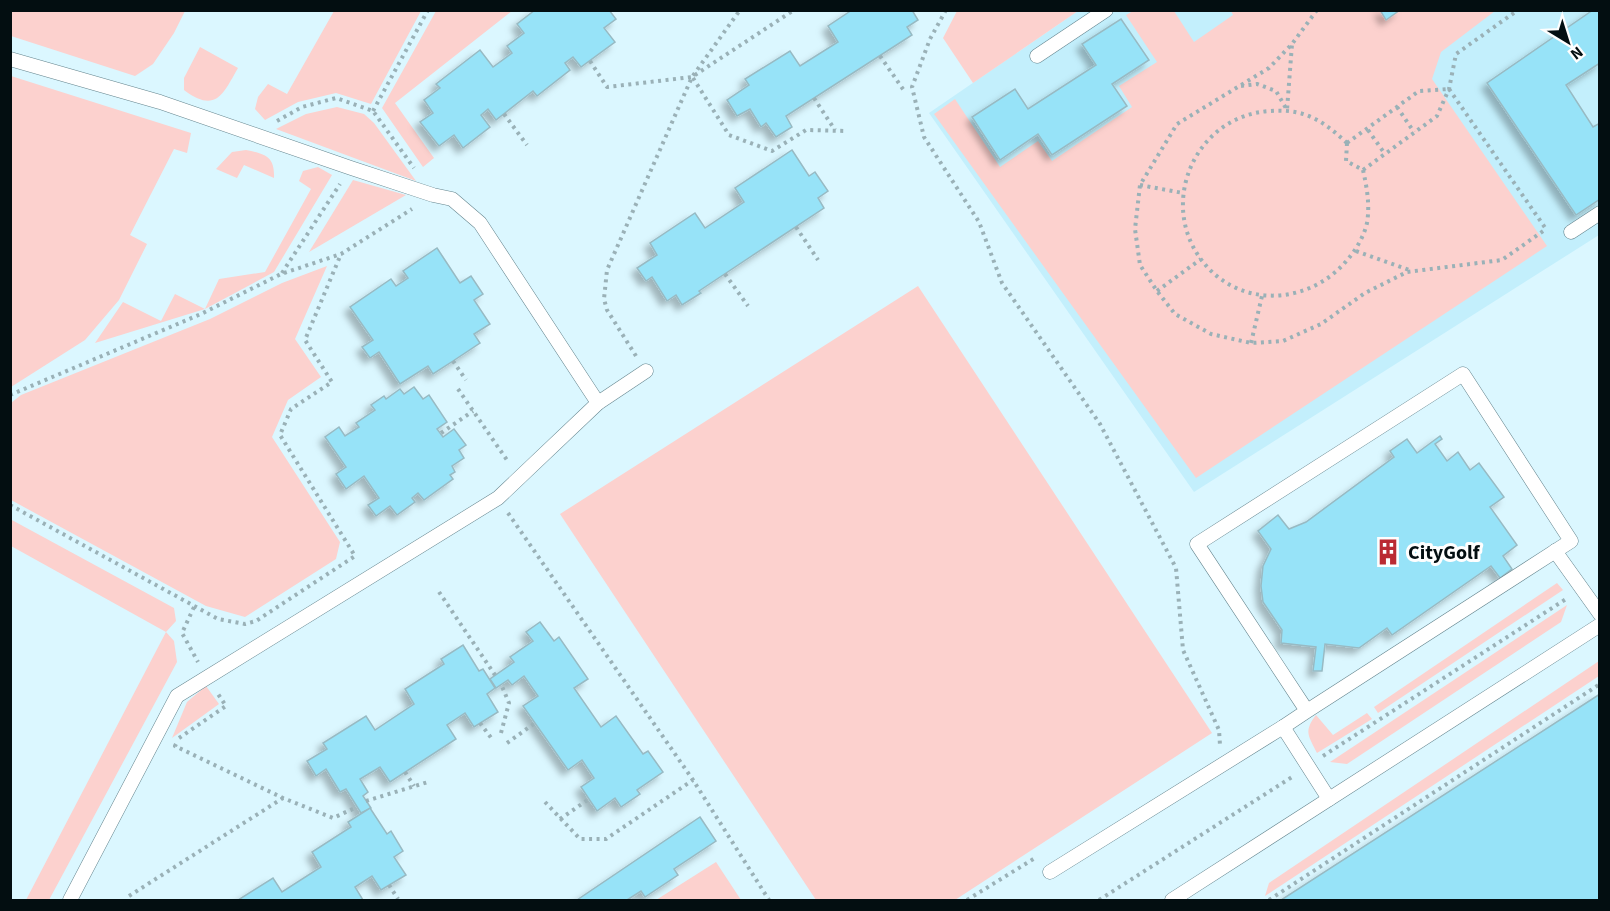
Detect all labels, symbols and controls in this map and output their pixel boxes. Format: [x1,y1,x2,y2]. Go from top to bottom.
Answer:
north arrow [1538,12,1598,72]
text: N [1566,41,1588,65]
building icon: CityGolf [1373,537,1403,567]
place label: CityGolf [1408,539,1481,567]

